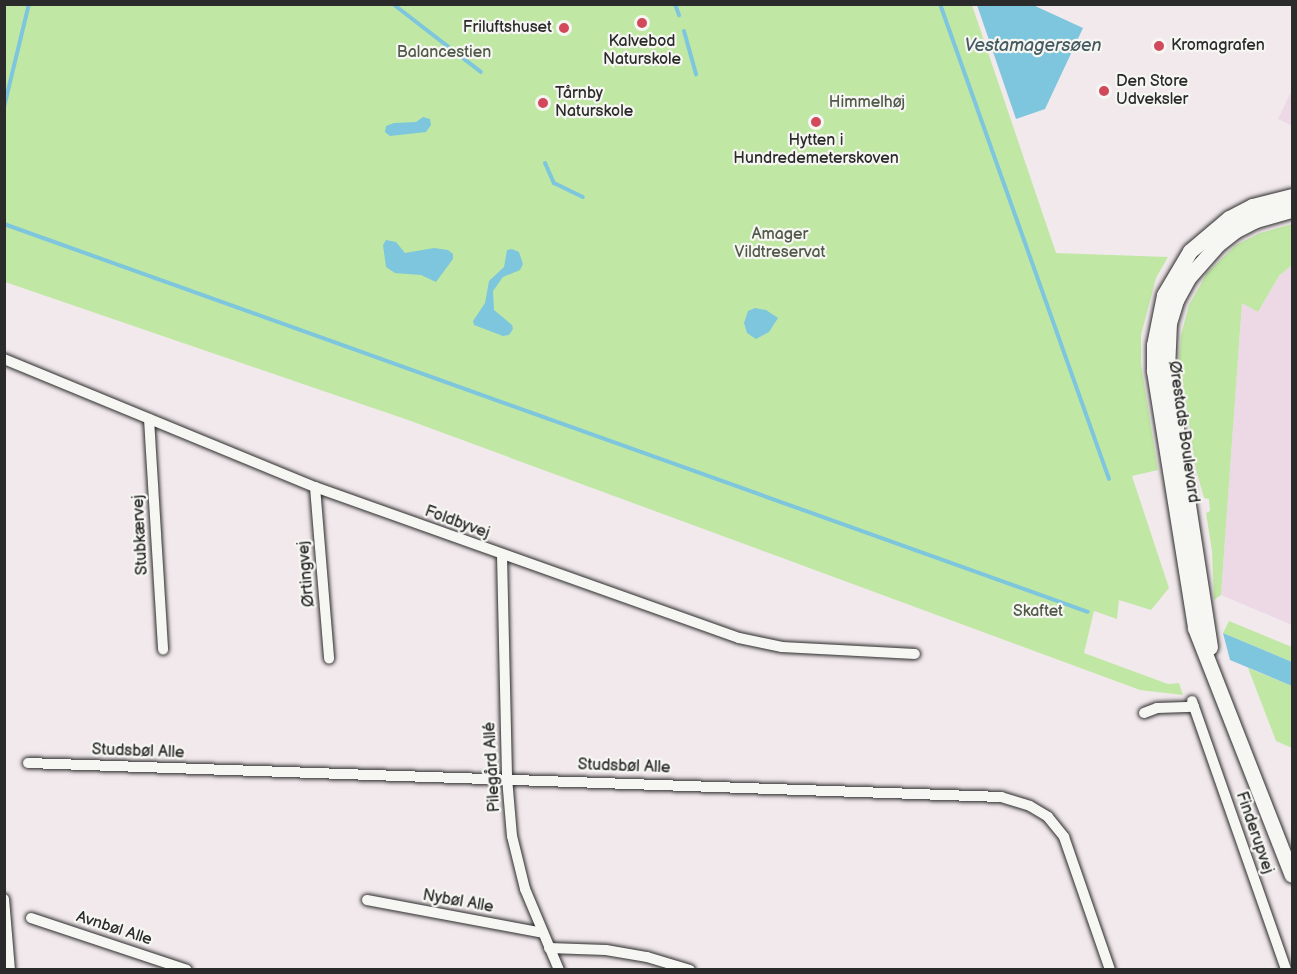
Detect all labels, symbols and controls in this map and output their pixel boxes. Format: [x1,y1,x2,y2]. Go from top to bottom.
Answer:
marker: Kalvebod Naturskole [635,16,649,30]
place label: Friluftshuset [463,18,552,38]
marker: Friluftshuset [557,21,571,35]
place label: Kalvebod Naturskole [603,32,681,70]
water label: Vestamagersøen [965,35,1101,57]
place label: Kromagrafen [1171,36,1265,56]
marker: Kromagrafen [1152,39,1166,53]
park label: Balancestien [397,43,491,63]
place label: Den Store Udveksler [1116,72,1188,110]
place label: Tårnby Naturskole [555,84,633,122]
marker: Den Store Udveksler [1097,84,1111,98]
park label: Himmelhøj [829,93,905,113]
marker: Tårnby Naturskole [536,96,550,110]
marker: Hytten i Hundredemeterskoven [809,115,823,129]
place label: Hytten i Hundredemeterskoven [733,131,899,169]
park label: Amager Vildtreservat [735,225,825,263]
street label: Ørestads Boulevard [1164,360,1202,504]
street label: Stubkærvej [129,494,153,576]
street label: Foldbyvej [422,502,492,544]
street label: Ørtingvej [295,540,319,608]
park label: Skaftet [1013,602,1063,622]
street label: Pilegård Allé [481,721,505,813]
street label: Studsbøl Alle [91,741,185,763]
street label: Studsbøl Alle [577,756,671,778]
street label: Finderupvej [1231,789,1277,877]
street label: Nybøl Alle [421,886,495,918]
street label: Avnbøl Alle [74,908,154,950]

